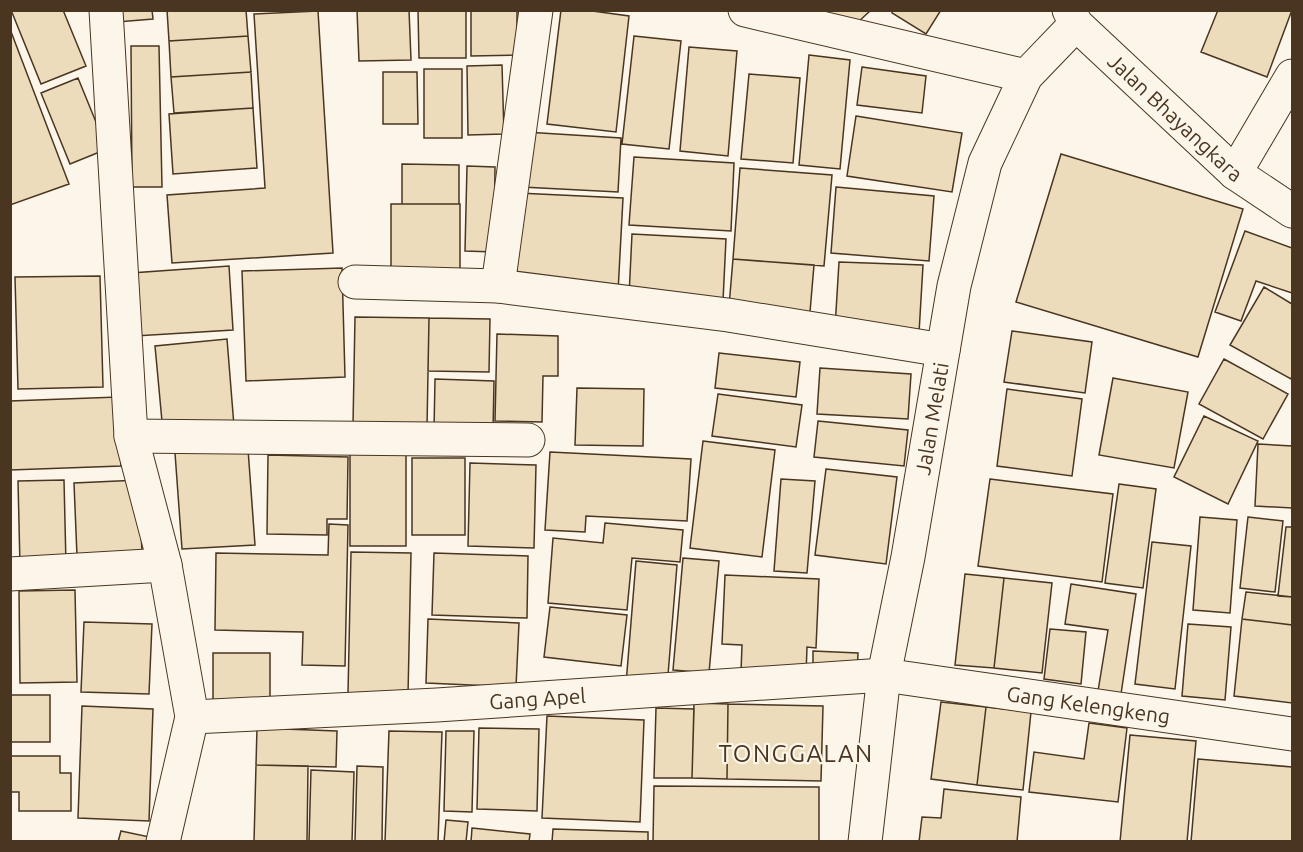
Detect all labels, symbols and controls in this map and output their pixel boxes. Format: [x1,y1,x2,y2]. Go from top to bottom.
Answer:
street label: Jalan Bhayangkara [1103,48,1247,186]
street label: Jalan Melati [910,360,953,477]
street label: Gang Kelengkeng [1005,681,1172,728]
street label: Gang Apel [488,683,587,713]
district label: TONGGALAN [718,740,874,767]

